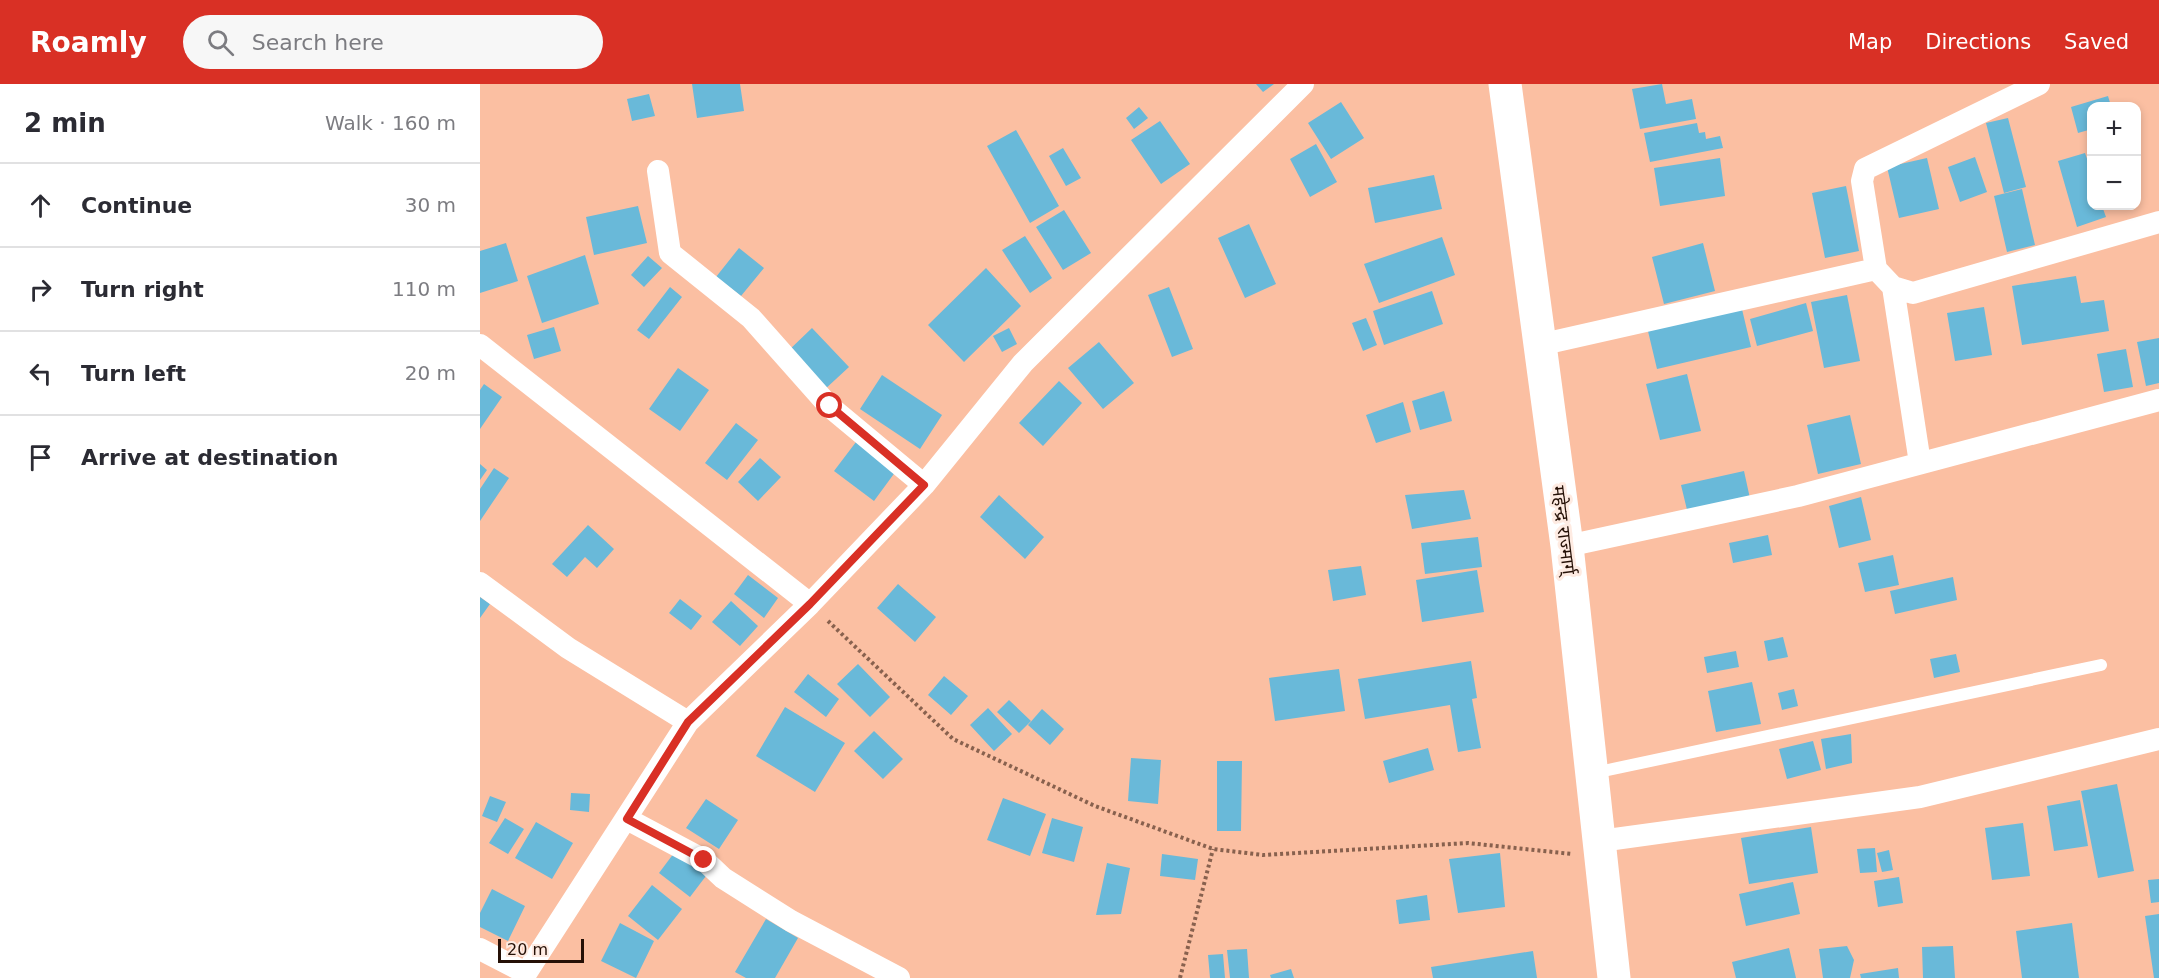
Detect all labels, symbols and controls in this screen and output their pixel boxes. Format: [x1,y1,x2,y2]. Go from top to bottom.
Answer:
search box [183,15,603,69]
text: Roamly [30,26,147,59]
icon: search [204,26,237,59]
text: Search here [252,30,384,55]
text: Map [1848,30,1892,54]
text: Directions [1925,30,2031,54]
text: Saved [2064,30,2129,54]
map controls [2087,102,2141,210]
button: + [2087,102,2141,156]
text: 2 min [24,108,106,138]
text: Walk · 160 m [325,111,456,135]
button: − [2087,156,2141,210]
icon: ahead [24,189,57,222]
text: Continue [81,193,192,218]
text: 30 m [405,193,456,217]
icon: right [24,273,57,306]
text: Turn right [81,277,204,302]
text: 110 m [392,277,456,301]
icon: left [24,357,57,390]
text: Turn left [81,361,186,386]
text: 20 m [405,361,456,385]
route start [816,392,842,418]
icon: arrive [24,441,57,474]
text: Arrive at destination [81,445,338,470]
street label: महेन्द्र राज्मार्ग् [1547,485,1580,579]
route end [690,846,716,872]
scale bar [498,936,584,964]
text: 20 m [507,940,548,959]

